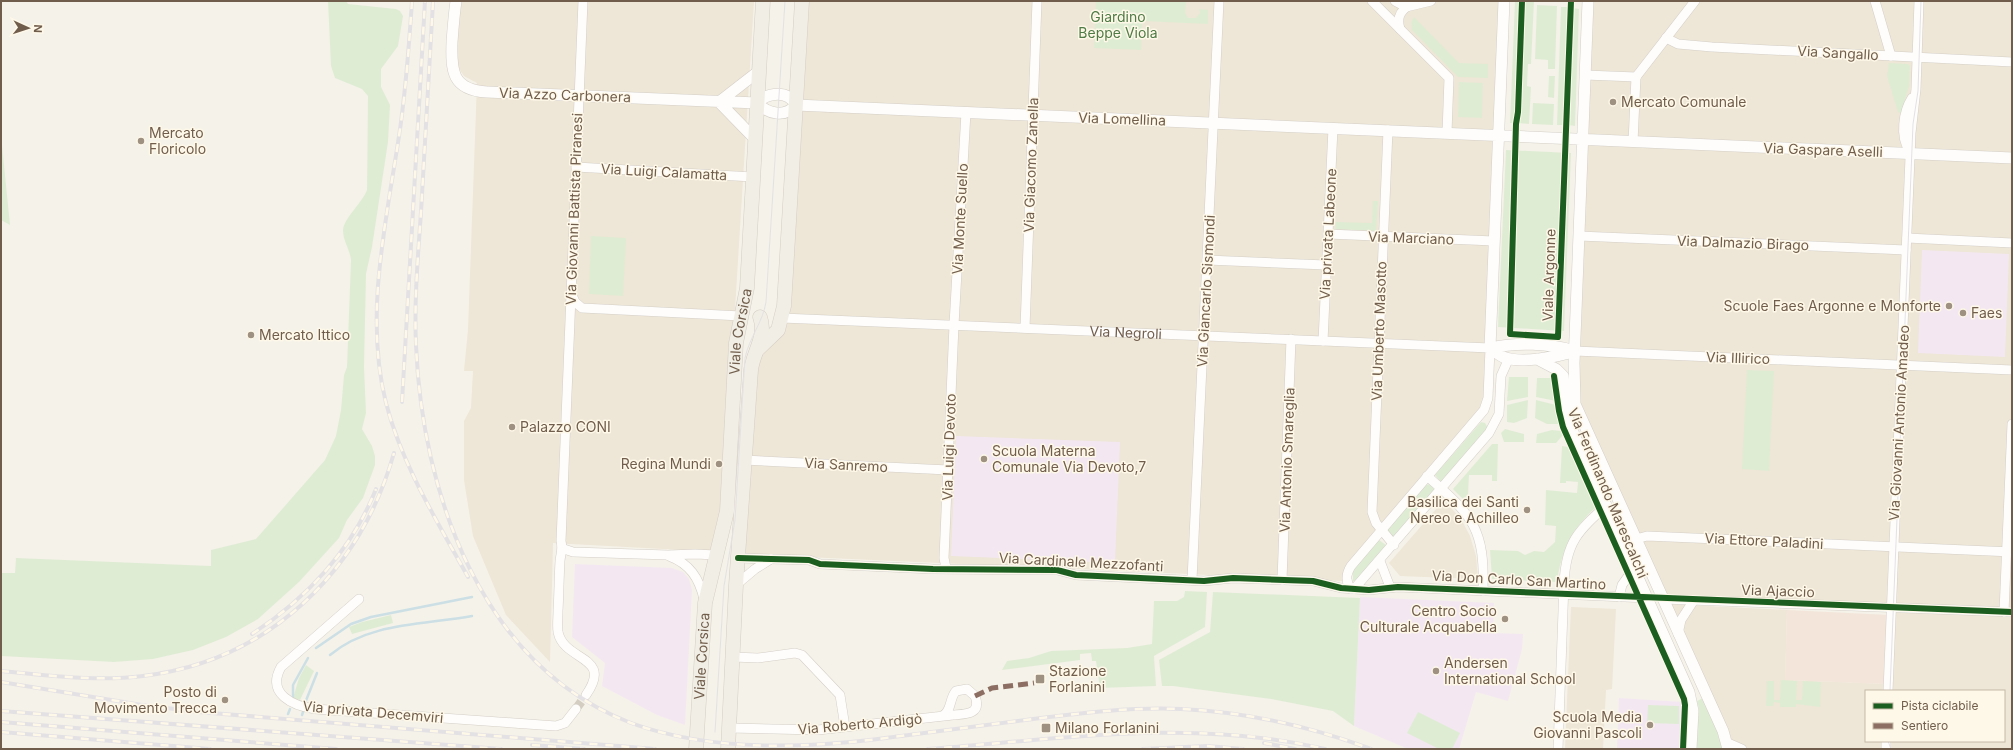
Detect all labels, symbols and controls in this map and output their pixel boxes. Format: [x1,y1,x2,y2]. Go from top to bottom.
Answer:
north arrow [8,8,48,48]
park label: Giardino Beppe Viola [1078,8,1158,41]
text: N [31,24,45,33]
street label: Via Sangallo [1797,42,1879,63]
street label: Via Azzo Carbonera [499,84,631,105]
place label: Mercato Comunale [1621,93,1746,110]
street label: Via Giacomo Zanella [1020,97,1041,233]
marker: Mercato Comunale [1608,97,1618,107]
street label: Via Lomellina [1078,108,1166,129]
street label: Via Giovanni Battista Piranesi [562,113,585,305]
place label: Mercato Floricolo [149,124,206,157]
marker: Mercato Floricolo [136,136,146,146]
street label: Via Gaspare Aselli [1763,139,1883,160]
street label: Via Luigi Calamatta [600,160,728,183]
street label: Via Monte Suello [948,163,971,275]
street label: Via privata Labeone [1316,168,1339,300]
street label: Via Giancarlo Sismondi [1193,214,1218,368]
street label: Via Marciano [1368,227,1454,248]
street label: Viale Argonne [1538,228,1559,322]
street label: Via Dalmazio Birago [1677,232,1810,253]
street label: Via Umberto Masotto [1368,261,1389,401]
street label: Viale Corsica [725,287,755,375]
place label: Scuole Faes Argonne e Monforte [1724,297,1941,314]
marker: Scuole Faes Argonne e Monforte [1944,301,1954,311]
place label: Faes [1971,304,2002,321]
marker: Faes [1958,308,1968,318]
street label: Via Negroli [1089,322,1162,342]
street label: Via Giovanni Antonio Amadeo [1885,325,1912,521]
place label: Mercato Ittico [259,326,350,343]
marker: Mercato Ittico [246,330,256,340]
street label: Via Illirico [1706,348,1770,367]
street label: Via Antonio Smareglia [1275,387,1298,533]
street label: Via Luigi Devoto [938,393,959,501]
street label: Via Ferdinando Marescalchi [1565,405,1652,580]
place label: Palazzo CONI [520,418,611,435]
marker: Palazzo CONI [507,422,517,432]
place label: Scuola Materna Comunale Via Devoto,7 [992,442,1146,475]
street label: Via Sanremo [804,454,888,475]
marker: Scuola Materna Comunale Via Devoto,7 [979,454,989,464]
place label: Regina Mundi [621,455,711,472]
marker: Regina Mundi [714,459,724,469]
place label: Basilica dei Santi Nereo e Achilleo [1407,493,1519,526]
marker: Basilica dei Santi Nereo e Achilleo [1522,505,1532,515]
street label: Via Ettore Paladini [1704,529,1824,552]
street label: Via Cardinale Mezzofanti [998,549,1164,574]
street label: Via Don Carlo San Martino [1431,566,1607,593]
street label: Via Ajaccio [1741,581,1815,600]
place label: Centro Socio Culturale Acquabella [1360,602,1497,635]
street label: Viale Corsica [690,612,712,700]
marker: Centro Socio Culturale Acquabella [1500,614,1510,624]
place label: Andersen International School [1444,654,1576,687]
place label: Stazione Forlanini [1049,662,1106,695]
marker: Andersen International School [1431,666,1441,676]
marker: Stazione Forlanini [1034,673,1046,685]
place label: Posto di Movimento Trecca [94,683,217,716]
legend [1865,690,2005,742]
marker: Posto di Movimento Trecca [220,695,230,705]
street label: Via privata Decemviri [302,697,444,726]
text: Pista ciclabile [1901,698,1978,713]
place label: Scuola Media Giovanni Pascoli [1533,708,1642,741]
street label: Via Roberto Ardigò [797,710,923,737]
text: Sentiero [1901,718,1948,733]
place label: Milano Forlanini [1055,719,1159,736]
marker: Scuola Media Giovanni Pascoli [1645,720,1655,730]
marker: Milano Forlanini [1040,722,1052,734]

